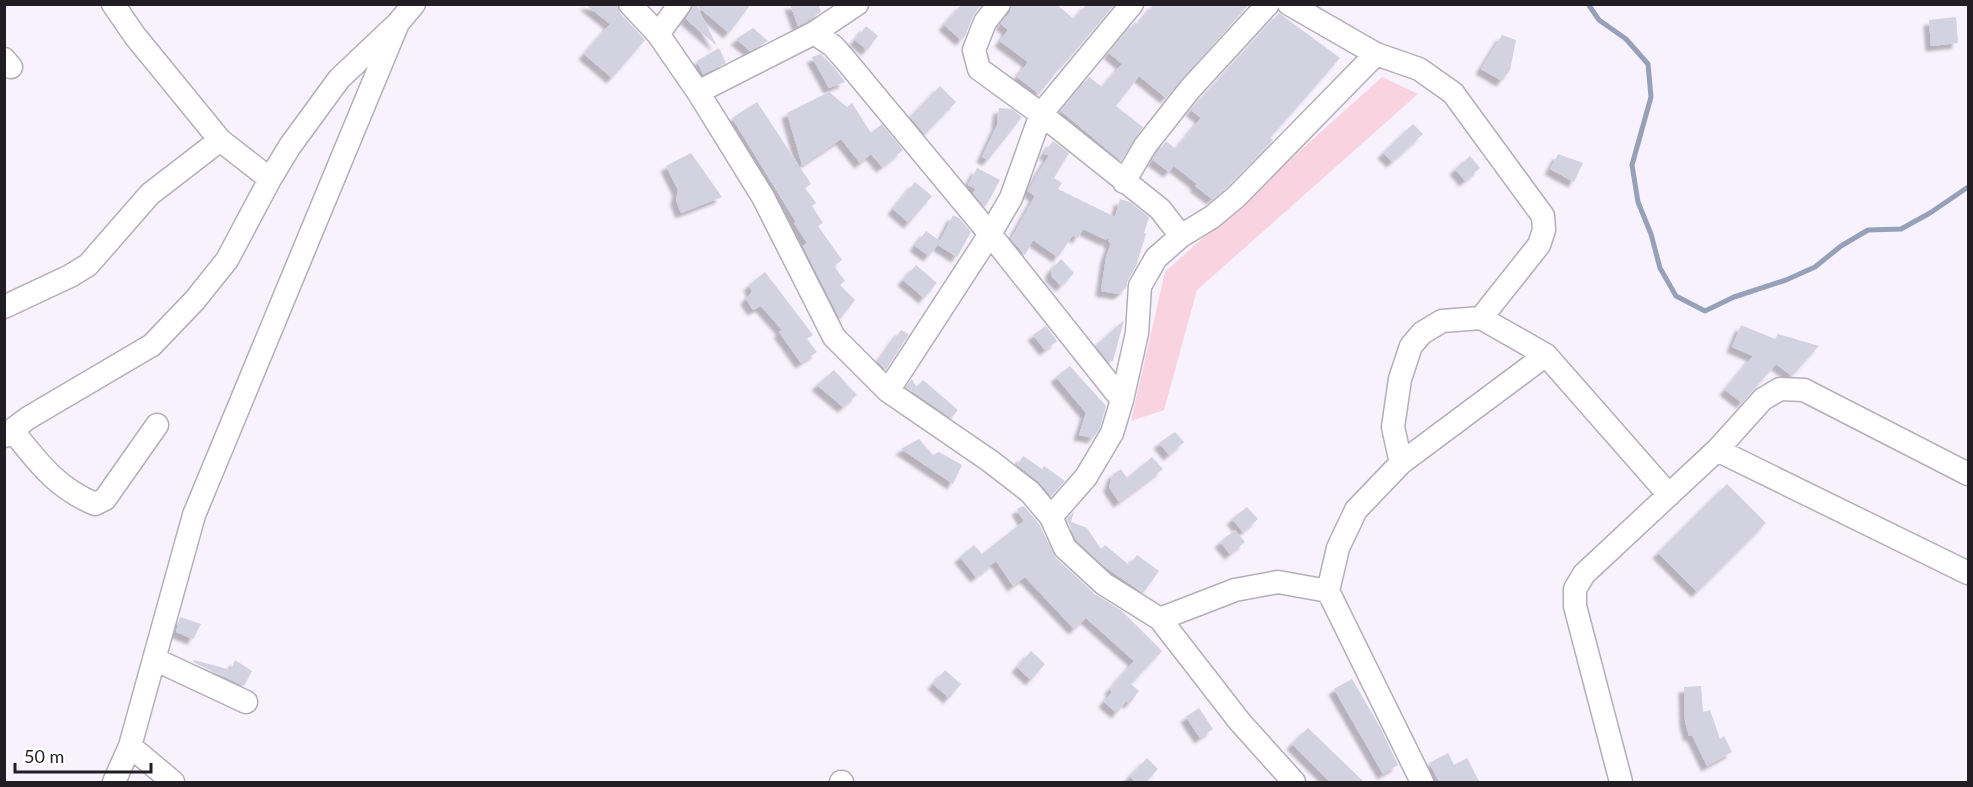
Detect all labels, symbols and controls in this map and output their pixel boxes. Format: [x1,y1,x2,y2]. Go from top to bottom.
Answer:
scale bar [15,736,152,774]
text: 50 m [24,745,64,767]

